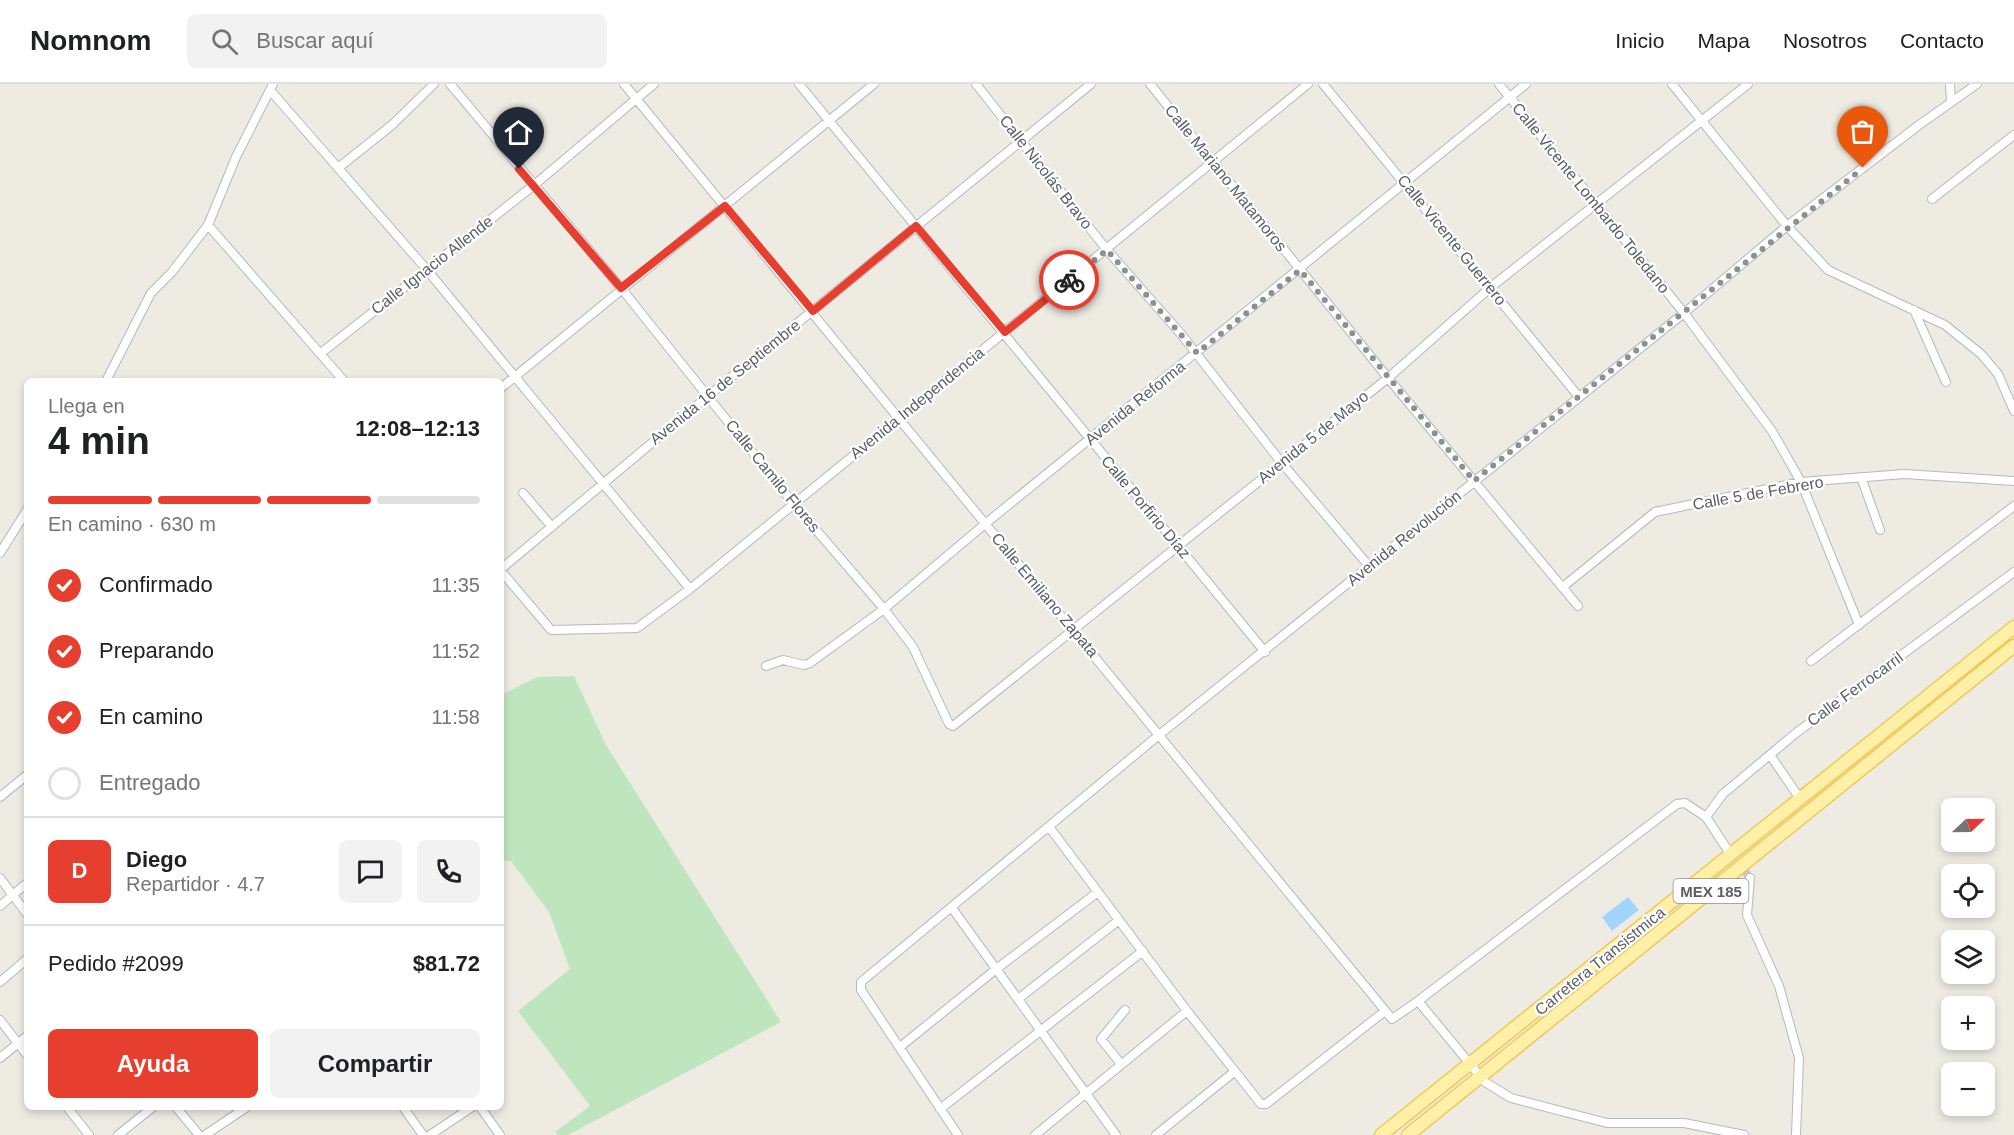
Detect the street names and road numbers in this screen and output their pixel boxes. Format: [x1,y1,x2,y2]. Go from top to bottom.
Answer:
street label: Calle Vicente Lombardo Toledano [1509,100,1673,297]
street label: Calle Mariano Matamoros [1162,101,1290,255]
street label: Calle Nicolás Bravo [996,112,1096,232]
street label: Calle Vicente Guerrero [1394,172,1510,309]
street label: Calle Ignacio Allende [368,212,496,318]
street label: Avenida 16 de Septiembre [646,316,804,448]
street label: Avenida Independencia [847,344,987,462]
street label: Avenida Reforma [1082,358,1188,448]
street label: Avenida 5 de Mayo [1255,387,1372,487]
street label: Calle Camilo Flores [722,416,824,536]
street label: Calle Porfirio Díaz [1098,452,1194,562]
street label: Calle 5 de Febrero [1691,473,1825,513]
street label: Avenida Revolución [1344,487,1464,589]
street label: Calle Emiliano Zapata [988,530,1102,660]
street label: Calle Ferrocarril [1804,649,1906,729]
road number: MEX 185 [1674,879,1748,903]
street label: Carretera Transistmica [1532,903,1668,1019]

